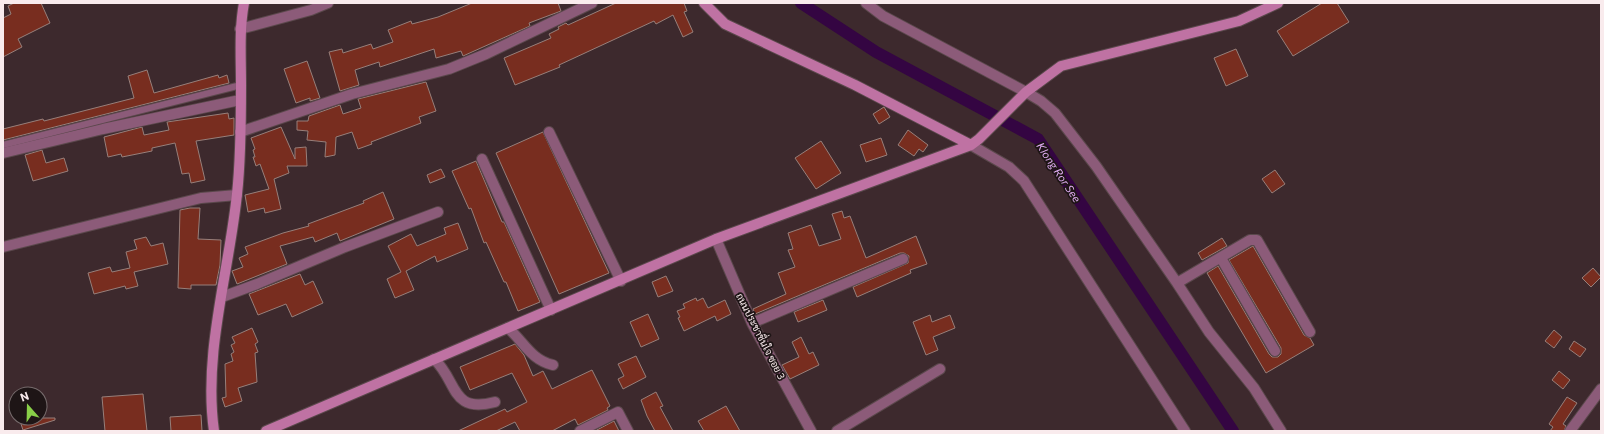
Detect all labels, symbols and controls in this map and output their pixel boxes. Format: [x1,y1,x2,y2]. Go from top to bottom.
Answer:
water label: Klong Ror See [1034,140,1084,205]
street label: ถนนประชาชื่นใจ ซอย 3 [734,290,790,381]
north arrow [8,386,48,426]
text: N [18,389,31,404]

